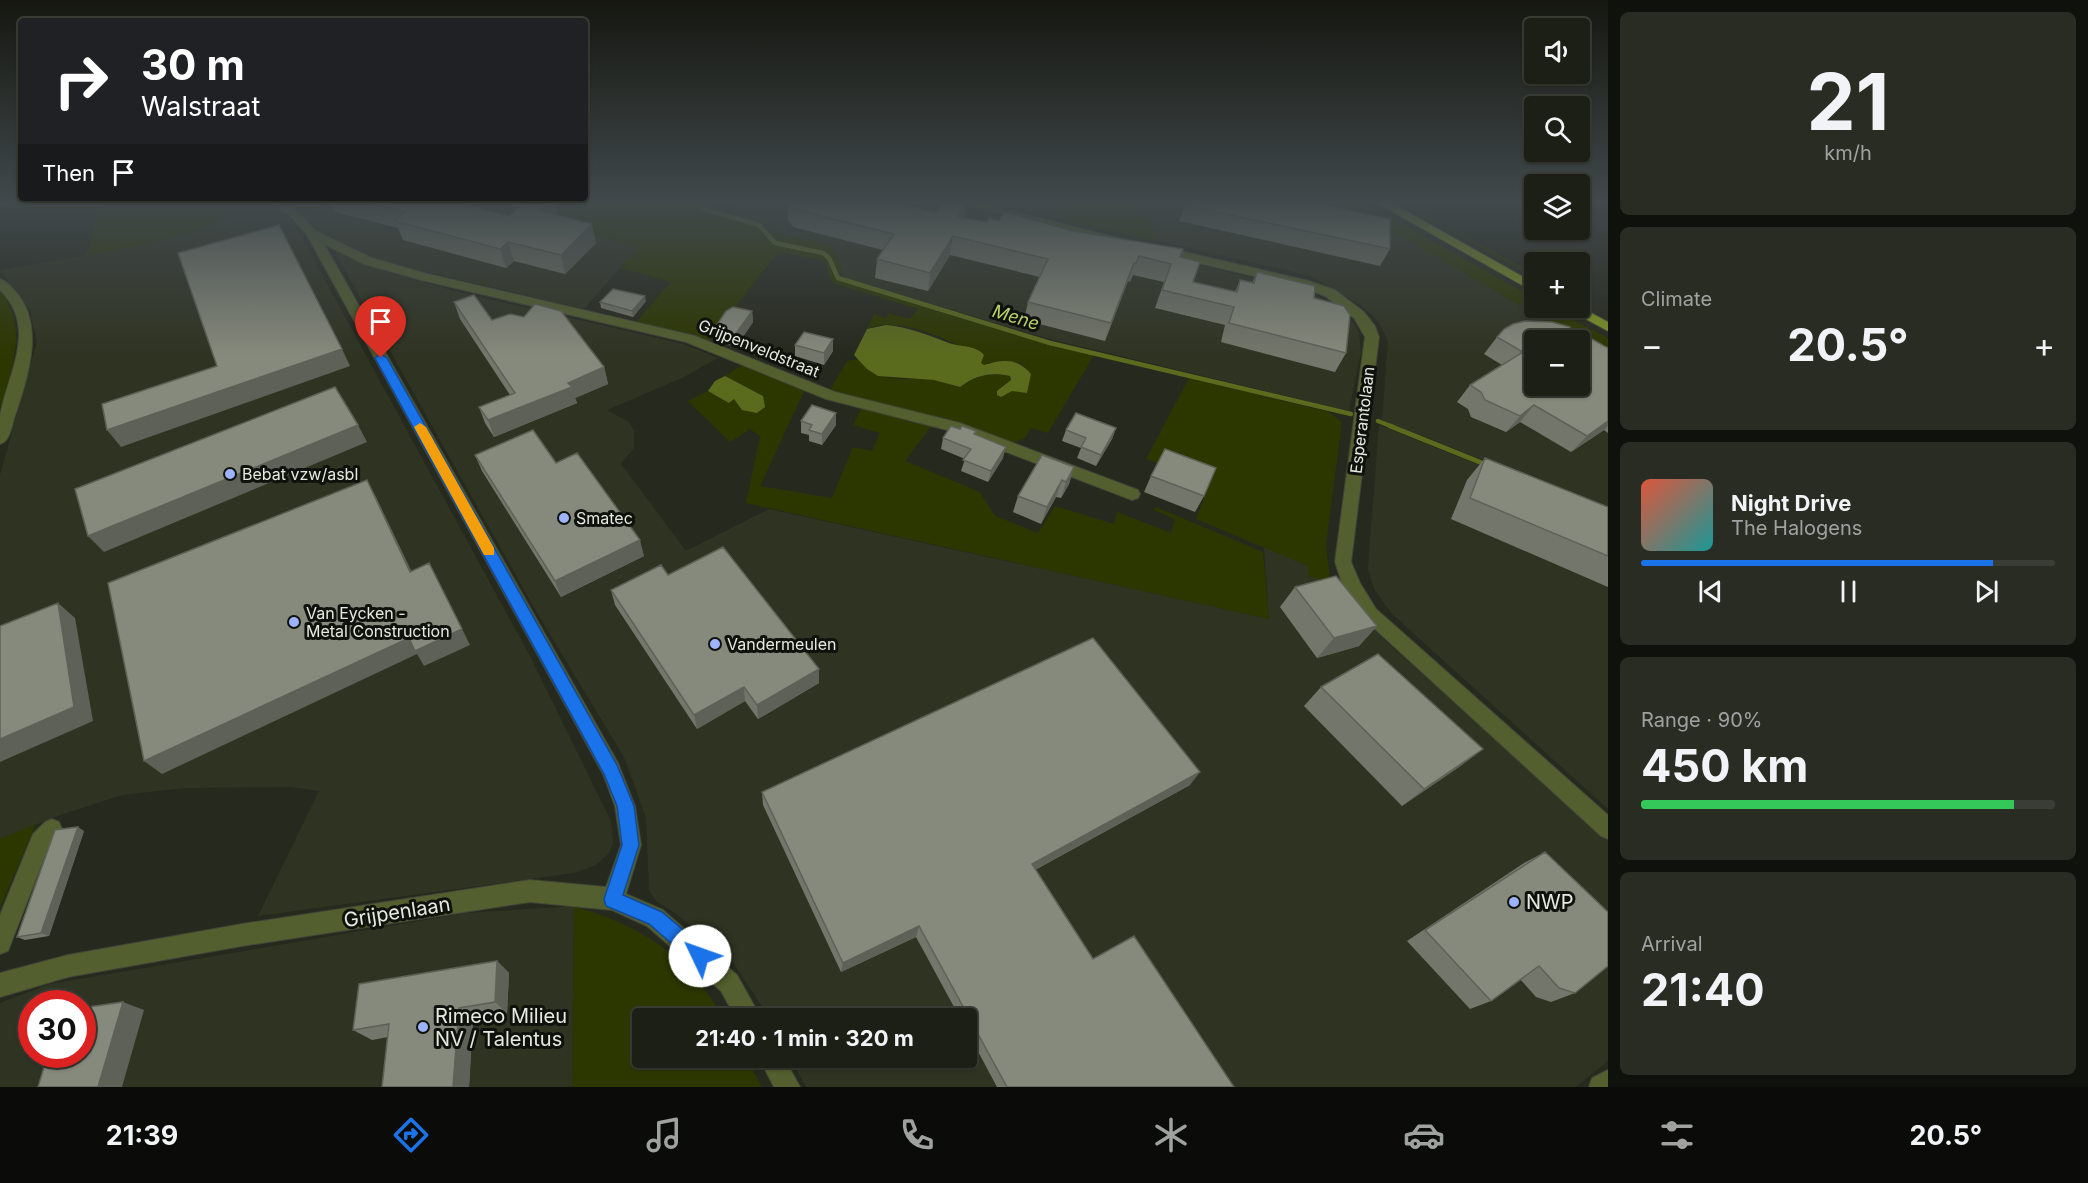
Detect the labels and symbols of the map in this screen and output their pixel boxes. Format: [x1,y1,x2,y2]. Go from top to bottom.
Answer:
pin [355,296,406,358]
water label: Mene [990,300,1042,334]
street label: Grijpenveldstraat [696,315,822,381]
street label: Esperantolaan [1346,365,1378,475]
place label: Bebat vzw/asbl [242,464,358,484]
marker: Bebat vzw/asbl [223,467,237,481]
place label: Smatec [576,508,633,528]
marker: Smatec [557,511,571,525]
place label: Van Eycken - Metal Construction [306,603,450,641]
marker: Van Eycken - Metal Construction [287,615,301,629]
place label: Vandermeulen [727,634,837,654]
marker: Vandermeulen [708,637,722,651]
place label: NWP [1526,890,1574,914]
street label: Grijpenlaan [342,892,452,932]
marker: NWP [1507,895,1521,909]
position arrow [668,924,732,988]
speed limit sign: 30 [18,990,96,1068]
place label: Rimeco Milieu NV / Talentus [435,1004,567,1051]
marker: Rimeco Milieu NV / Talentus [416,1020,430,1034]

